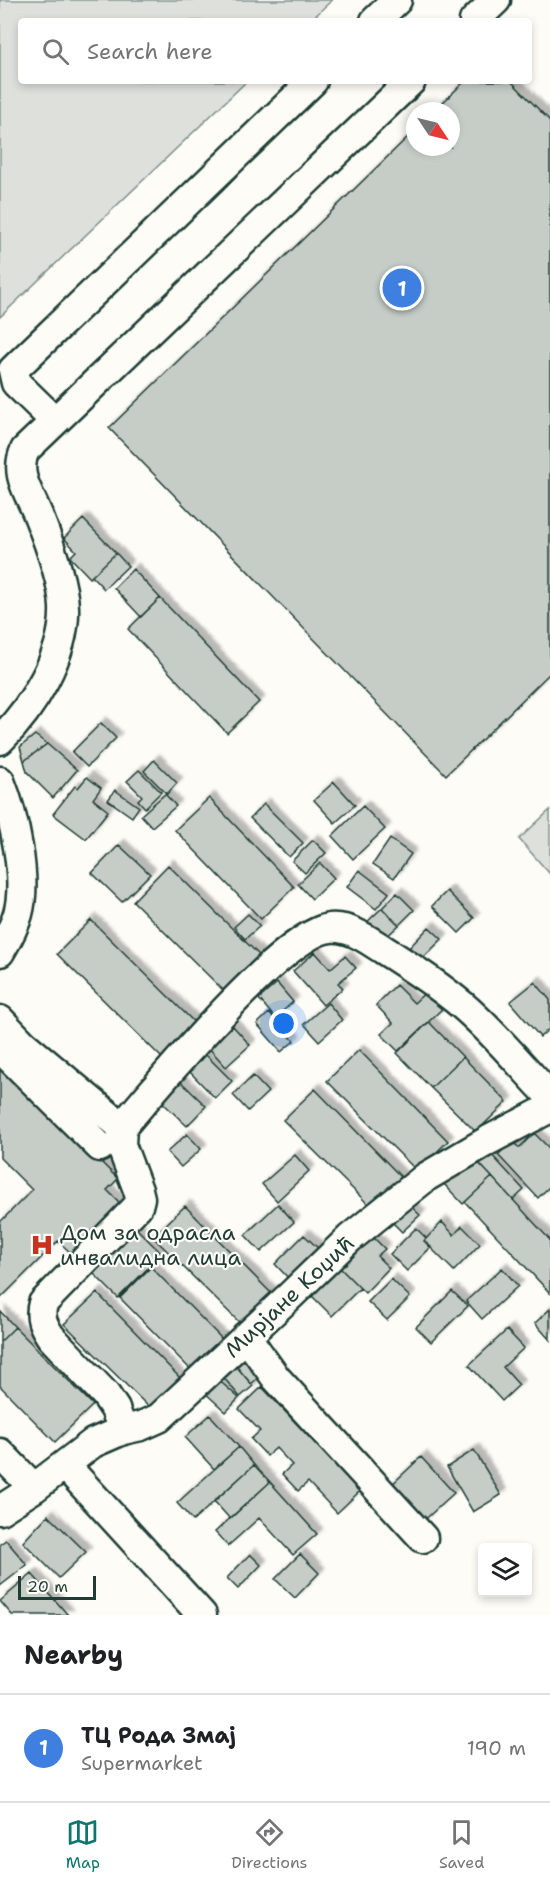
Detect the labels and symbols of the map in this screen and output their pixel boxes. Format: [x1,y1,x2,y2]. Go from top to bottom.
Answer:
north arrow [406,102,460,156]
pin: 1 [382,266,422,310]
your location [269,1009,298,1038]
place label: Дом за одрасла инвалидна лица [60,1218,241,1272]
street label: Мирјане Коџић [218,1229,361,1364]
hospital icon: Дом за одрасла инвалидна лица [29,1232,55,1258]
scale bar [18,1573,96,1600]

